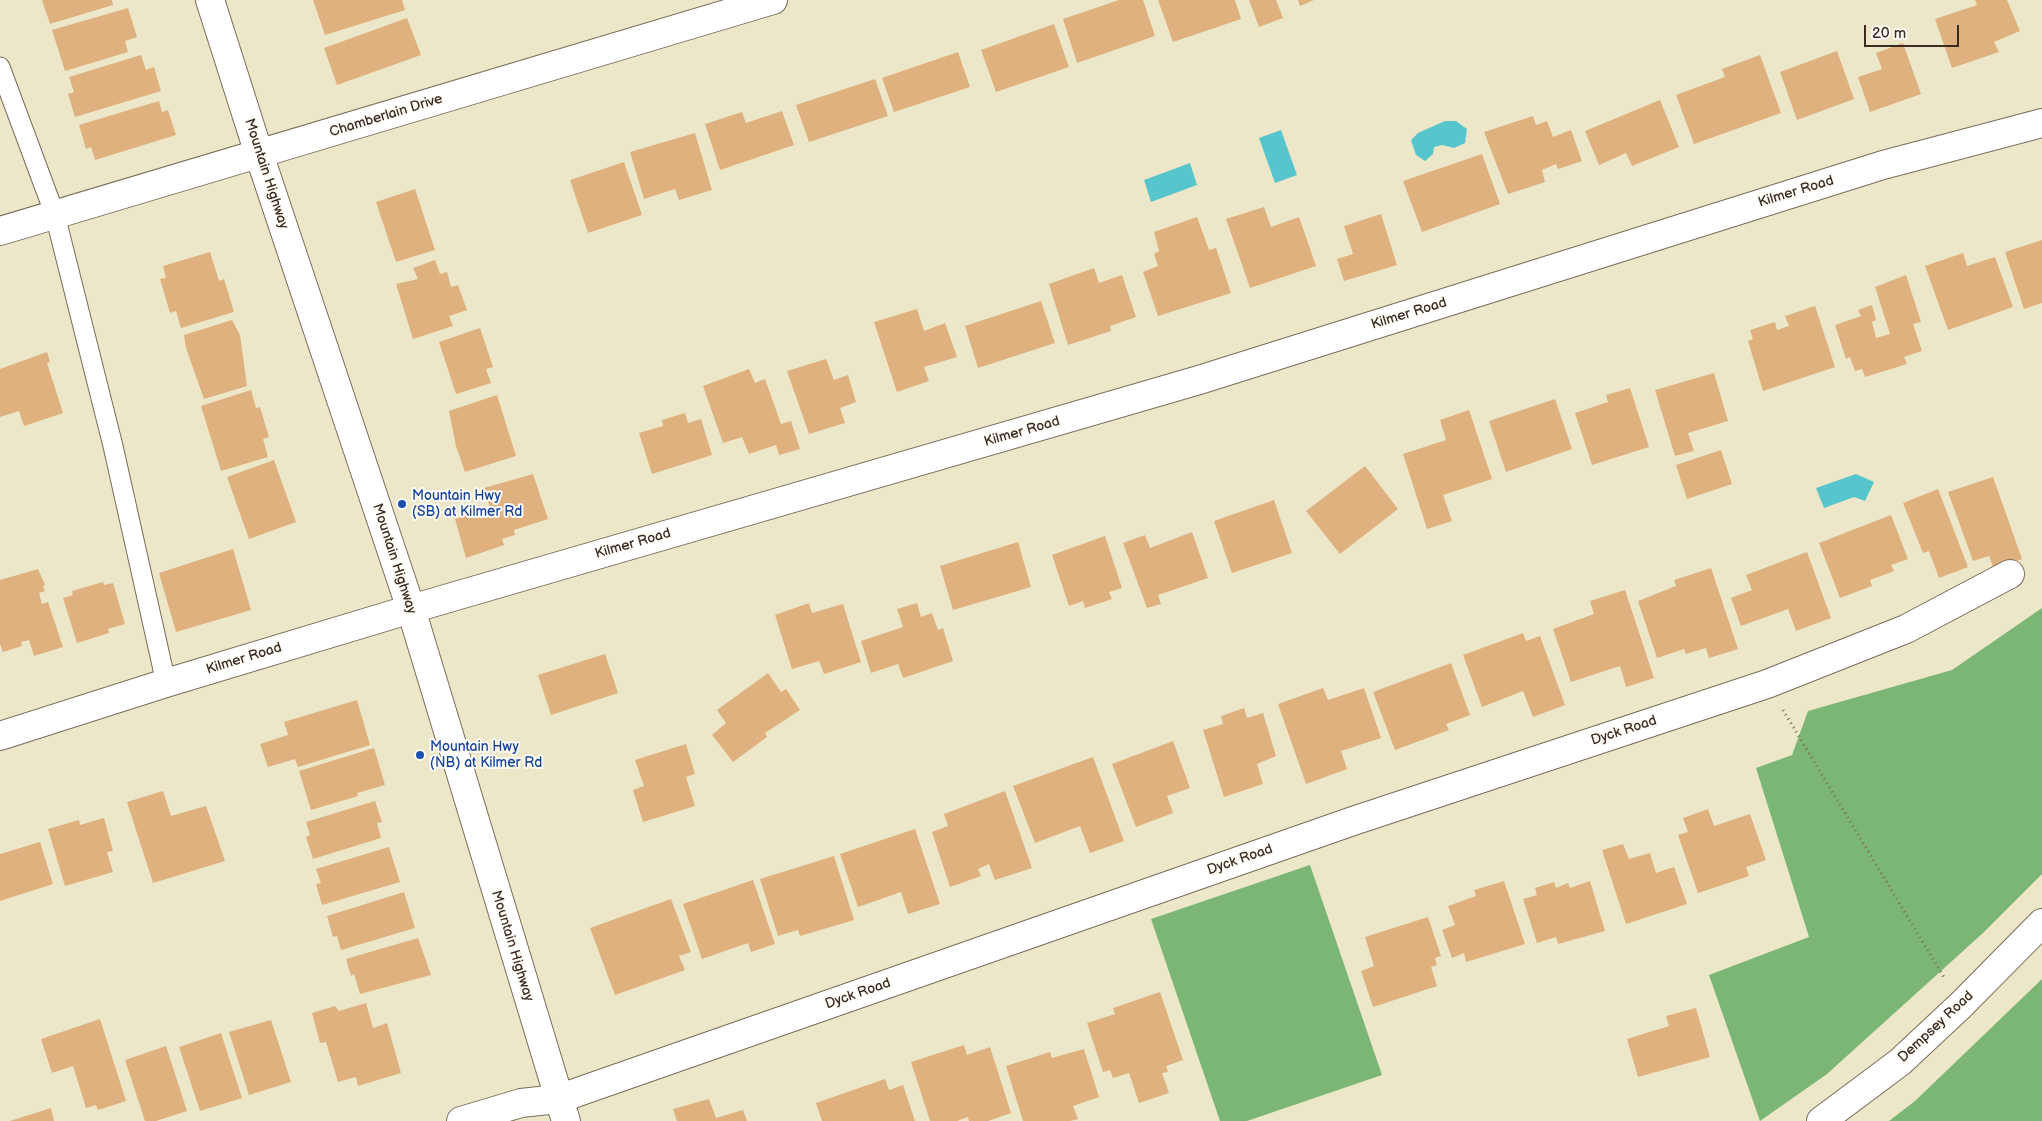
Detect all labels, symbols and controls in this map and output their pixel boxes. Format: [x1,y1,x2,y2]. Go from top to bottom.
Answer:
scale bar [1867,15,1962,47]
text: 20 m [1872,24,1906,43]
street label: Chamberlain Drive [327,91,445,141]
street label: Mountain Highway [240,117,292,231]
street label: Kilmer Road [1756,173,1836,211]
street label: Kilmer Road [1369,295,1449,333]
street label: Kilmer Road [982,413,1062,451]
place label: Mountain Hwy (SB) at Kilmer Rd [412,488,522,520]
marker: Mountain Hwy (SB) at Kilmer Rd [396,498,408,510]
street label: Mountain Highway [368,502,420,616]
street label: Kilmer Road [593,525,673,563]
street label: Kilmer Road [204,640,284,678]
street label: Dyck Road [1589,712,1659,750]
place label: Mountain Hwy (NB) at Kilmer Rd [430,739,542,772]
marker: Mountain Hwy (NB) at Kilmer Rd [414,749,426,761]
street label: Dyck Road [1205,841,1275,879]
street label: Mountain Highway [487,889,537,1003]
street label: Dyck Road [823,975,893,1013]
street label: Dempsey Road [1895,988,1977,1066]

